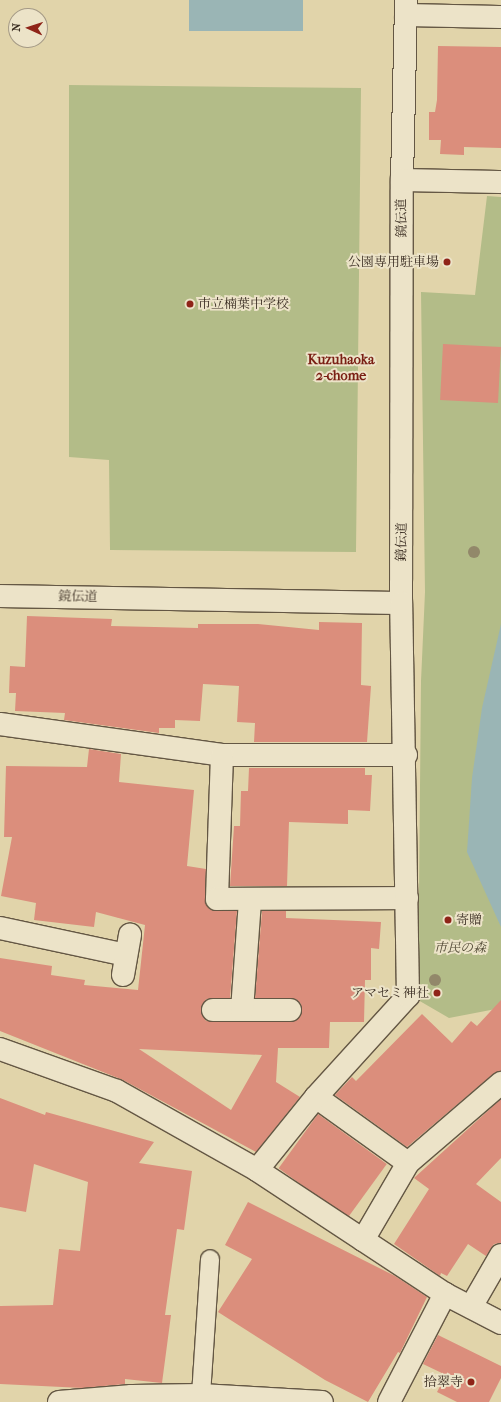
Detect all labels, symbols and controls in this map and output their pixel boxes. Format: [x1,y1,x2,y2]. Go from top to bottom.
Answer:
north arrow [8,8,48,48]
text: N [10,23,23,32]
street label: 鏡伝道 [394,198,410,238]
place label: 公園専用駐車場 [348,254,439,270]
marker: 公園専用駐車場 [442,257,452,267]
place label: 市立楠葉中学校 [198,296,289,312]
marker: 市立楠葉中学校 [185,299,195,309]
district label: Kuzuhaoka 2-chome [308,352,374,384]
street label: 鏡伝道 [394,522,410,562]
street label: 鏡伝道 [58,589,98,605]
place label: 寄贈 [456,912,482,928]
marker: 寄贈 [443,915,453,925]
park label: 市民の森 [434,940,486,956]
place label: アマセミ神社 [351,985,429,1001]
marker: アマセミ神社 [432,988,442,998]
place label: 拾翠寺 [424,1374,463,1390]
marker: 拾翠寺 [466,1377,476,1387]

